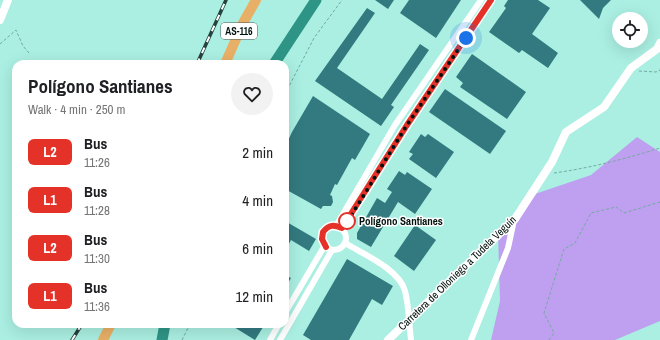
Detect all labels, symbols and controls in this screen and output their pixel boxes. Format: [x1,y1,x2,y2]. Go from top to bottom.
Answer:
map controls [612,12,648,48]
button: locate [612,12,648,48]
road number: AS-116 [221,23,257,39]
your location [456,28,476,48]
text: Polígono Santianes [28,73,173,99]
button: heart [231,73,273,115]
text: Walk · 4 min · 250 m [28,101,125,118]
text: Bus [84,133,107,154]
text: 2 min [242,142,273,163]
text: L2 [43,143,57,161]
text: 11:26 [84,154,110,171]
text: Bus [84,181,107,202]
text: 4 min [242,190,273,211]
text: L1 [43,191,57,209]
text: 11:28 [84,202,110,219]
marker: Polígono Santianes [338,212,356,230]
street label: Carretera de Olloniego a Tudela Veguín [395,213,519,333]
place label: Polígono Santianes [359,214,443,228]
text: Bus [84,229,107,250]
text: 6 min [242,238,273,259]
text: L2 [43,239,57,257]
text: 11:30 [84,250,110,267]
text: Bus [84,277,107,298]
text: 12 min [235,286,273,307]
text: L1 [43,287,57,305]
text: 11:36 [84,298,110,315]

